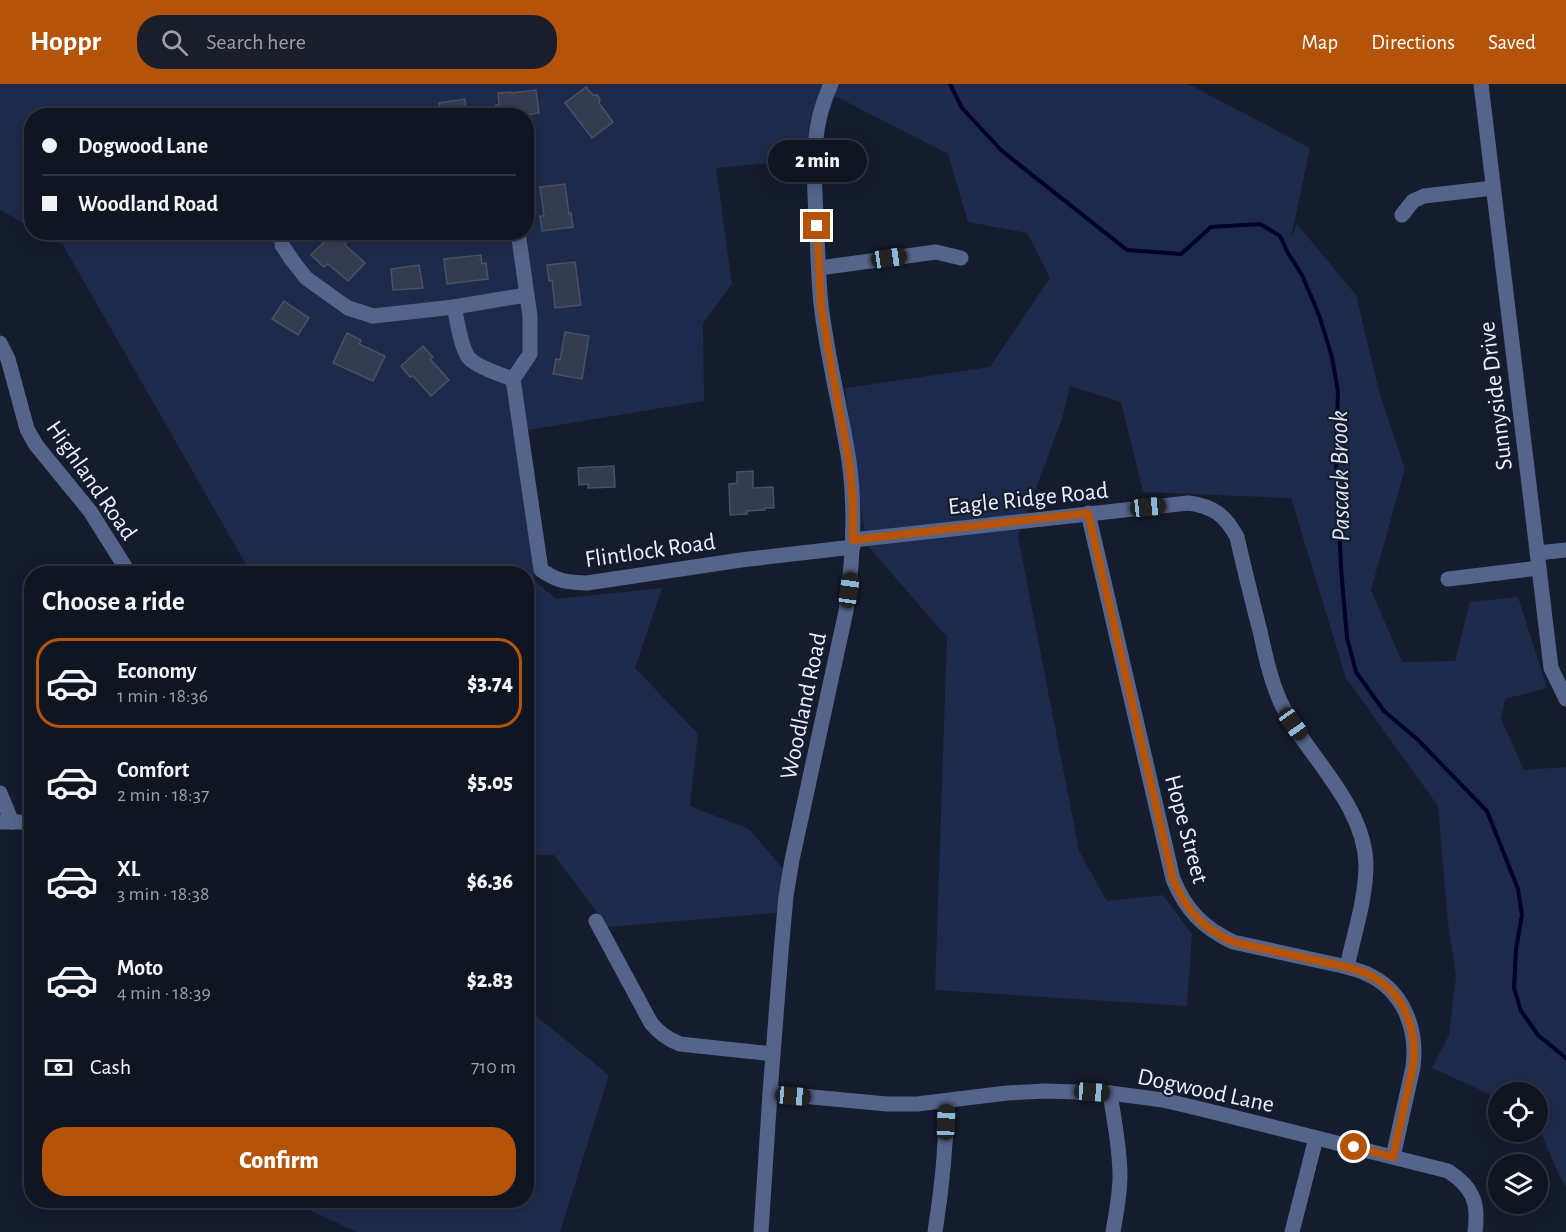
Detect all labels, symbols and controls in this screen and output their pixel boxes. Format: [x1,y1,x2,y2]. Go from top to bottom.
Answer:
search box [137,15,557,69]
icon: search [158,26,191,59]
text: Hoppr [30,28,101,56]
text: Search here [206,31,306,53]
text: Map [1302,32,1338,53]
text: Directions [1371,32,1455,53]
text: Saved [1488,32,1536,53]
text: Dogwood Lane [78,135,208,157]
callout: 2 min [768,139,866,181]
text: 2 min [795,151,840,171]
text: Woodland Road [78,193,218,215]
route end [803,212,830,239]
car [870,247,908,269]
street label: Sunnyside Drive [1475,320,1517,472]
water label: Pascack Brook [1326,410,1354,542]
street label: Highland Road [41,416,141,545]
street label: Eagle Ridge Road [947,479,1109,519]
car [1129,496,1167,518]
street label: Flintlock Road [583,530,717,572]
car [838,571,860,609]
text: Choose a ride [42,588,185,615]
street label: Woodland Road [777,631,831,782]
icon: car [45,656,99,710]
text: Economy [117,660,197,682]
text: $3.74 [467,672,513,694]
text: 1 min · 18:36 [117,686,208,706]
car [1275,704,1311,744]
icon: car [45,755,99,809]
text: Comfort [117,759,189,781]
text: $5.05 [467,771,513,793]
street label: Hope Street [1160,772,1212,887]
text: 2 min · 18:37 [117,785,209,805]
icon: car [45,854,99,908]
text: XL [117,858,140,880]
text: $6.36 [467,870,513,892]
text: 3 min · 18:38 [117,884,210,904]
icon: car [45,953,99,1007]
text: Moto [117,957,163,979]
text: $2.83 [467,969,513,991]
text: 4 min · 18:39 [117,983,211,1003]
icon: cash [42,1051,75,1084]
text: Cash [90,1056,131,1078]
text: 710 m [471,1057,516,1077]
street label: Dogwood Lane [1135,1065,1276,1117]
car [1073,1082,1111,1102]
map controls [1488,1082,1548,1214]
button: locate [1488,1082,1548,1142]
car [774,1085,812,1107]
car [936,1104,956,1140]
button: Confirm [42,1127,516,1196]
route start [1340,1133,1367,1160]
button: layers [1488,1154,1548,1214]

